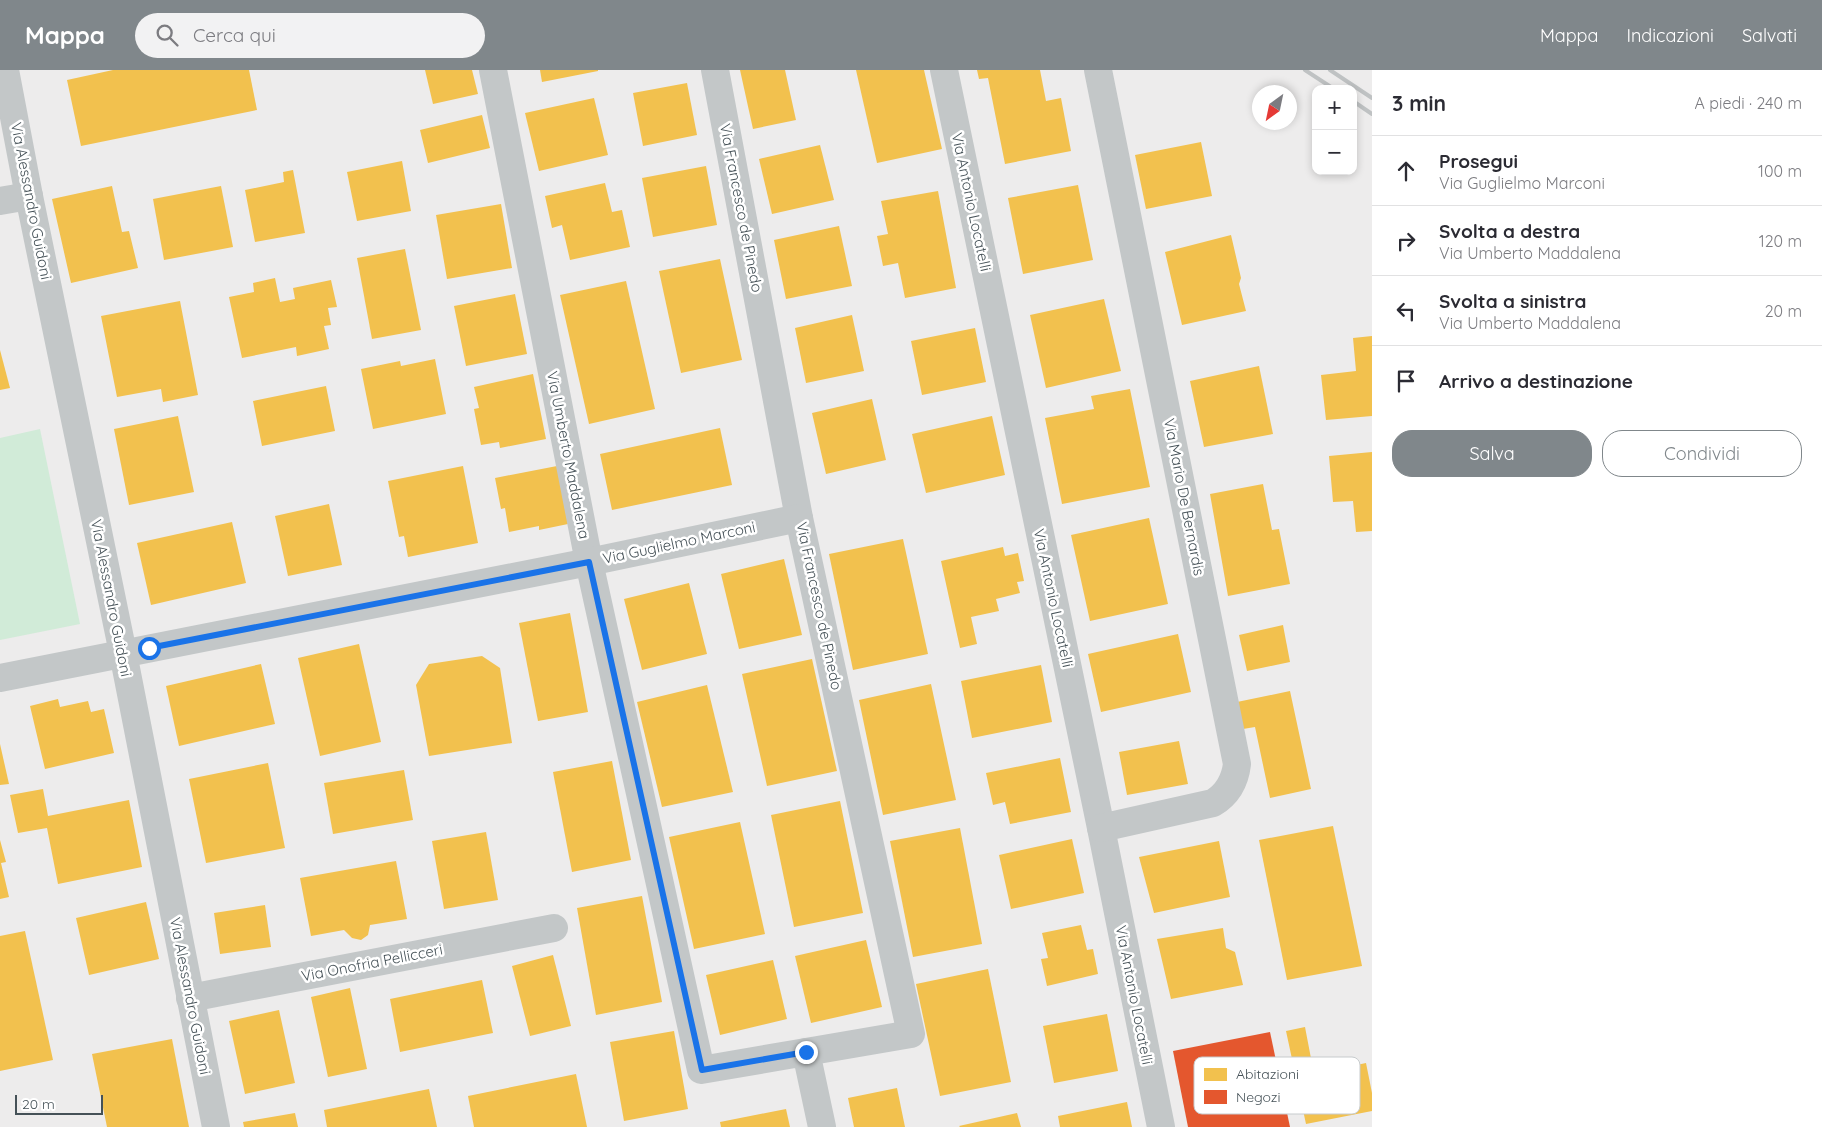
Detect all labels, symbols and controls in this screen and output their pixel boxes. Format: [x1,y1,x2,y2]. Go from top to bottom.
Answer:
search box [135,13,485,58]
text: Mappa [25,20,105,50]
icon: search [153,21,181,49]
text: Cerca qui [193,23,276,47]
text: Mappa [1540,24,1598,47]
text: Indicazioni [1626,24,1714,47]
text: Salvati [1742,24,1797,47]
north arrow [1252,85,1297,130]
map controls [1312,85,1357,175]
button: + [1312,85,1357,130]
text: 3 min [1392,90,1446,116]
text: A piedi · 240 m [1695,93,1802,113]
street label: Via Alessandro Guidoni [7,121,56,281]
street label: Via Francesco de Pinedo [716,122,767,294]
button: − [1312,130,1357,175]
street label: Via Antonio Locatelli [948,131,995,273]
text: Prosegui [1439,149,1518,173]
icon: ahead [1392,157,1420,185]
text: 100 m [1758,161,1802,181]
text: Via Guglielmo Marconi [1439,173,1605,193]
text: Svolta a destra [1439,219,1580,243]
icon: right [1392,227,1420,255]
text: 120 m [1759,231,1802,251]
text: Via Umberto Maddalena [1439,243,1621,263]
text: Svolta a sinistra [1439,289,1586,313]
icon: left [1392,297,1420,325]
text: 20 m [1765,301,1802,321]
text: Via Umberto Maddalena [1439,313,1621,333]
icon: arrive [1392,367,1420,395]
street label: Via Umberto Maddalena [543,369,594,540]
text: Arrivo a destinazione [1439,369,1633,393]
street label: Via Mario De Bernardis [1160,417,1209,577]
button: Salva [1392,430,1592,477]
button: Condividi [1602,430,1802,477]
street label: Via Guglielmo Marconi [601,517,757,568]
street label: Via Alessandro Guidoni [87,518,136,678]
street label: Via Francesco de Pinedo [792,520,847,692]
street label: Via Antonio Locatelli [1030,527,1077,669]
route start [138,637,161,660]
street label: Via Alessandro Guidoni [166,916,215,1076]
street label: Via Antonio Locatelli [1112,924,1157,1066]
street label: Via Onofria Pellicceri [300,939,444,986]
route end [795,1041,818,1064]
legend [1194,1057,1360,1114]
text: Abitazioni [1236,1065,1299,1083]
text: Negozi [1236,1088,1281,1106]
scale bar [15,1092,102,1115]
text: 20 m [22,1095,55,1113]

